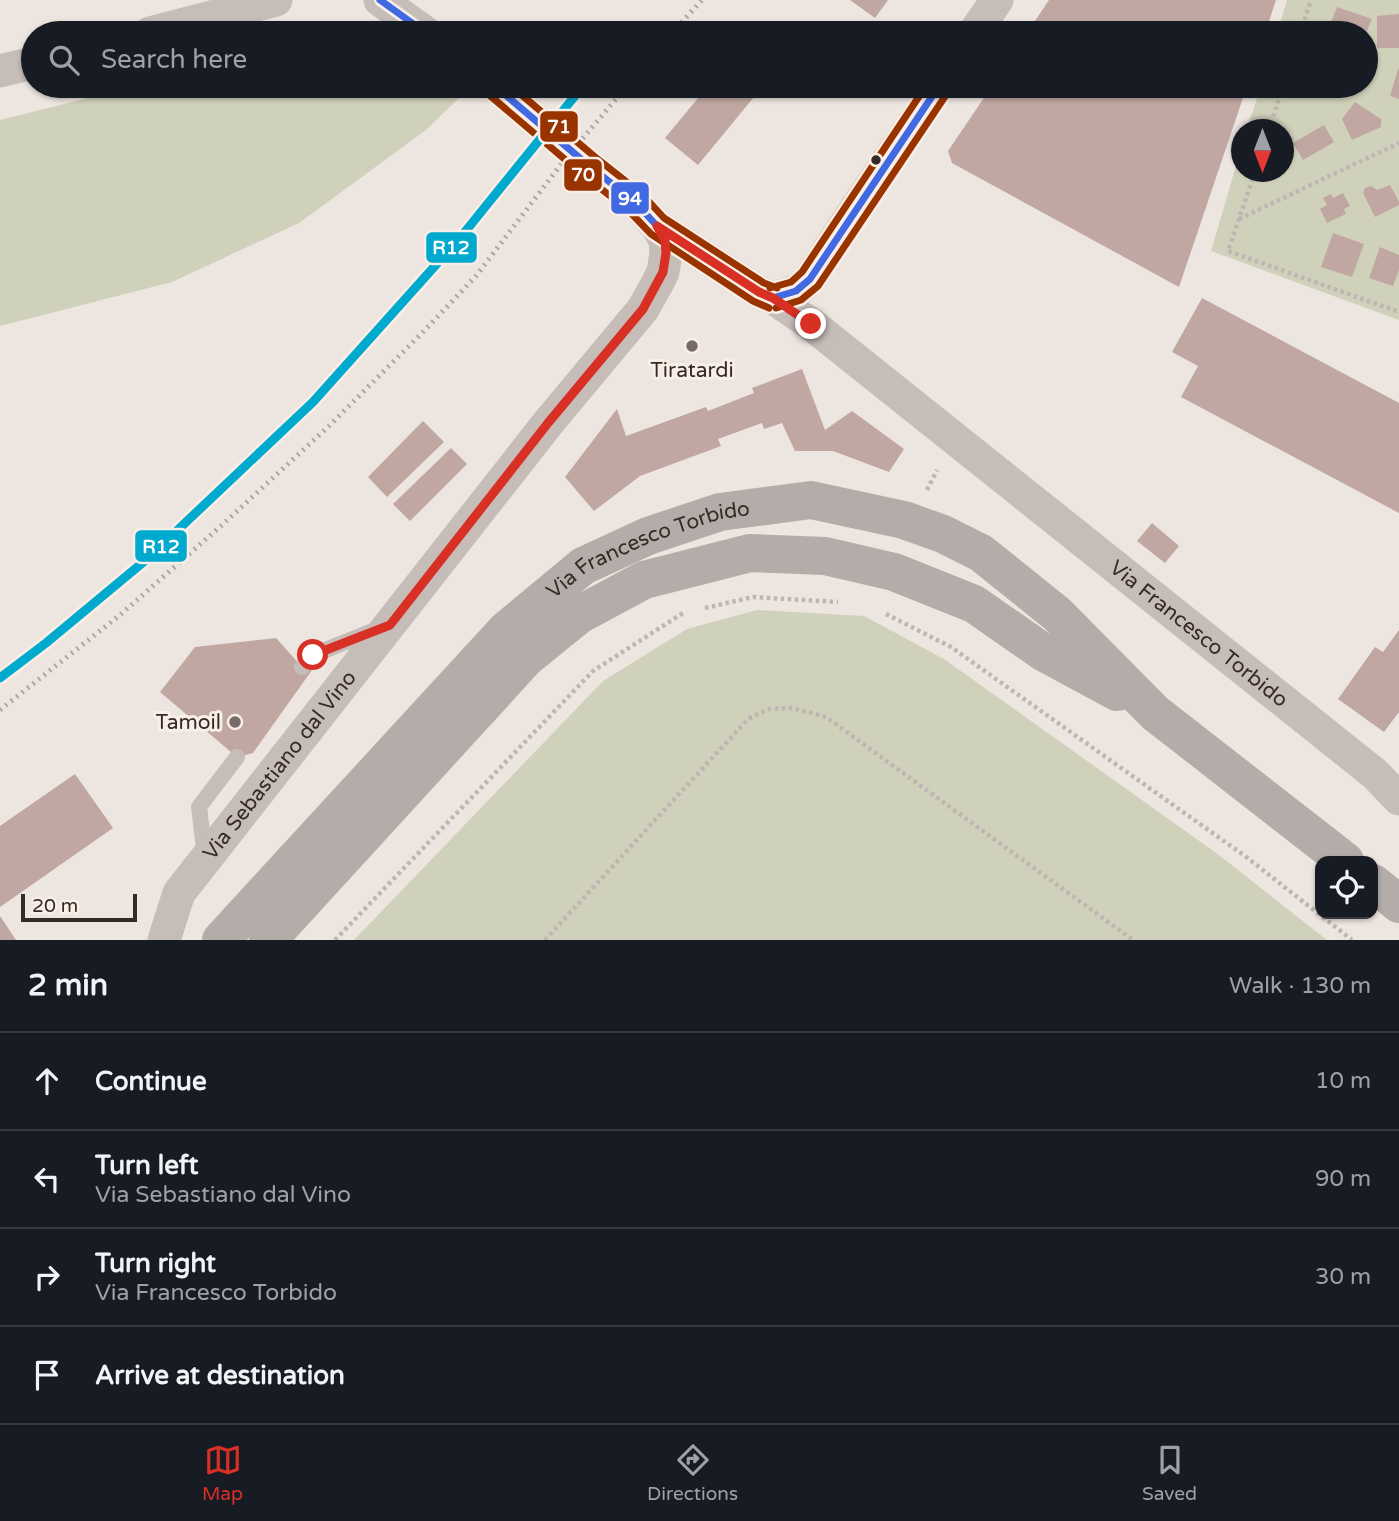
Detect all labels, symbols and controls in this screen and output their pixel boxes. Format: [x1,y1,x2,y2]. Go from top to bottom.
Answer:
search box [21,21,1378,98]
icon: search [45,41,83,79]
text: Search here [101,44,247,75]
line badge: 71 [539,110,579,143]
text: 71 [547,116,571,138]
north arrow [1231,119,1294,182]
unlabelled marker [869,153,883,167]
line badge: 70 [563,158,603,192]
text: 70 [571,164,595,186]
line badge: 94 [610,181,650,215]
text: 94 [618,188,642,210]
line badge: R12 [425,231,478,264]
text: R12 [432,237,470,259]
route end [795,308,826,339]
marker: Tiratardi [684,338,700,354]
place label: Tiratardi [650,358,734,383]
street label: Via Francesco Torbido [541,496,751,604]
line badge: R12 [134,529,188,563]
text: R12 [142,536,180,558]
street label: Via Francesco Torbido [1105,555,1293,712]
route start [297,639,328,670]
street label: Via Sebastiano dal Vino [197,665,361,865]
place label: Tamoil [156,710,221,735]
marker: Tamoil [227,714,243,730]
map controls [1315,856,1378,919]
button: locate [1315,856,1378,919]
scale bar [21,891,136,923]
text: 20 m [32,895,78,917]
text: 2 min [28,967,108,1004]
text: Walk · 130 m [1229,972,1371,1000]
icon: ahead [28,1062,66,1100]
text: Continue [95,1066,207,1097]
text: 10 m [1315,1067,1371,1095]
text: Turn left [95,1150,198,1181]
icon: left [28,1160,66,1198]
text: 90 m [1315,1165,1371,1193]
text: Via Sebastiano dal Vino [95,1181,351,1209]
text: Turn right [95,1248,216,1279]
icon: right [28,1258,66,1296]
text: 30 m [1315,1263,1371,1291]
text: Via Francesco Torbido [95,1279,337,1307]
icon: arrive [28,1356,66,1394]
text: Arrive at destination [95,1360,345,1391]
tab: Map [202,1441,243,1505]
tab: Directions [647,1441,738,1505]
tab: Saved [1142,1441,1197,1505]

